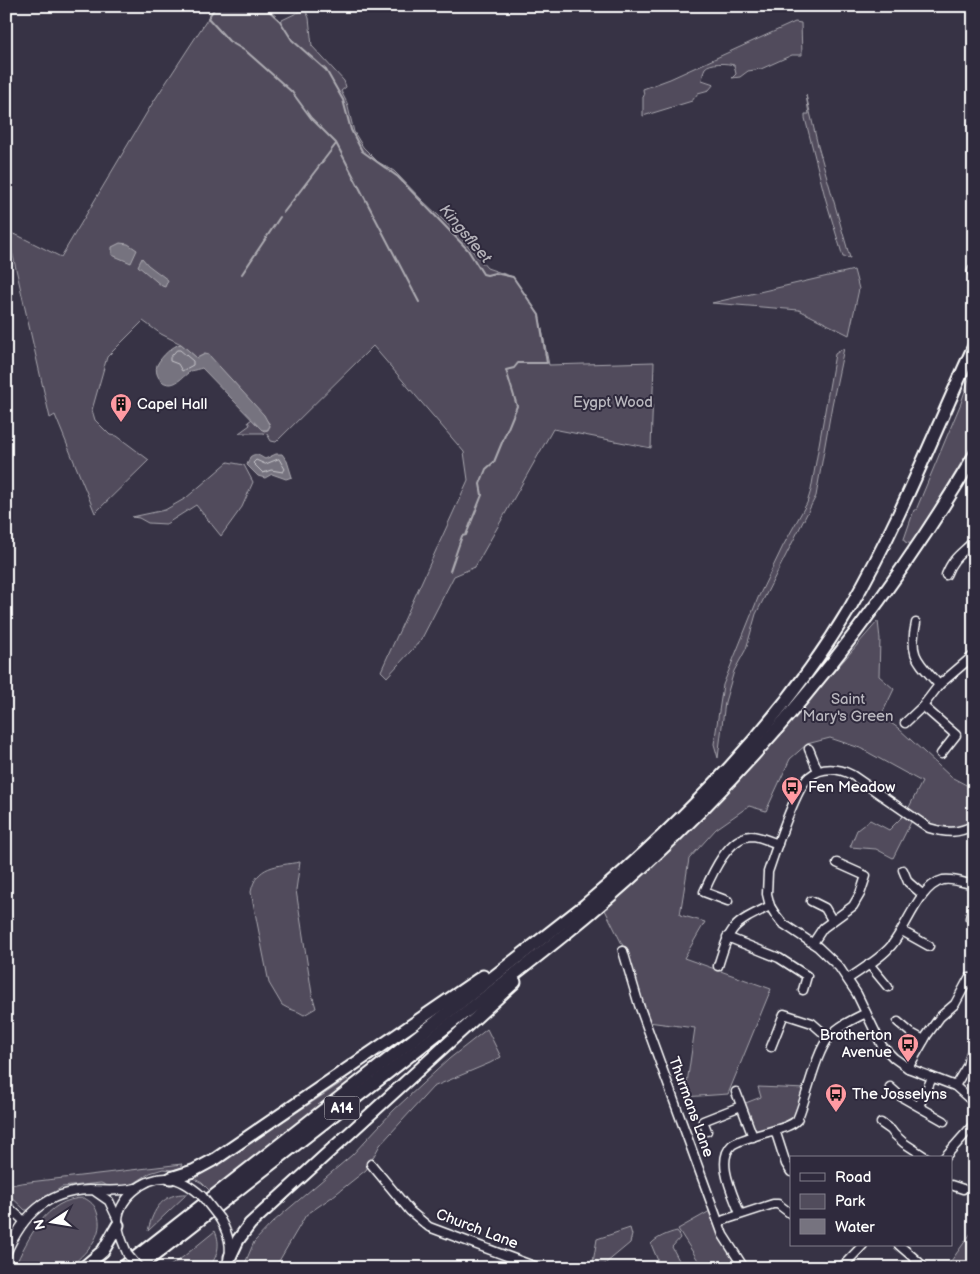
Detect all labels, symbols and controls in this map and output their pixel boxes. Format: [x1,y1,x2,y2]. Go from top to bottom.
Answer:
water label: Kingsfleet [435,201,496,268]
building icon: Capel Hall [109,392,133,423]
park label: Eygpt Wood [573,393,653,412]
place label: Capel Hall [137,395,207,414]
park label: Saint Mary's Green [803,690,893,726]
bus stop icon: Fen Meadow [780,775,804,806]
place label: Fen Meadow [808,778,895,797]
place label: Brotherton Avenue [820,1026,892,1062]
bus stop icon: Brotherton Avenue [896,1032,920,1063]
street label: Thurmans Lane [664,1054,718,1160]
bus stop icon: The Josselyns [824,1082,848,1113]
place label: The Josselyns [852,1085,947,1104]
road number: A14 [324,1096,360,1120]
legend [790,1156,952,1246]
text: Road [835,1168,871,1187]
text: Park [835,1192,866,1211]
north arrow [28,1196,78,1246]
street label: Church Lane [433,1205,521,1253]
text: N [30,1218,49,1232]
text: Water [835,1218,875,1237]

